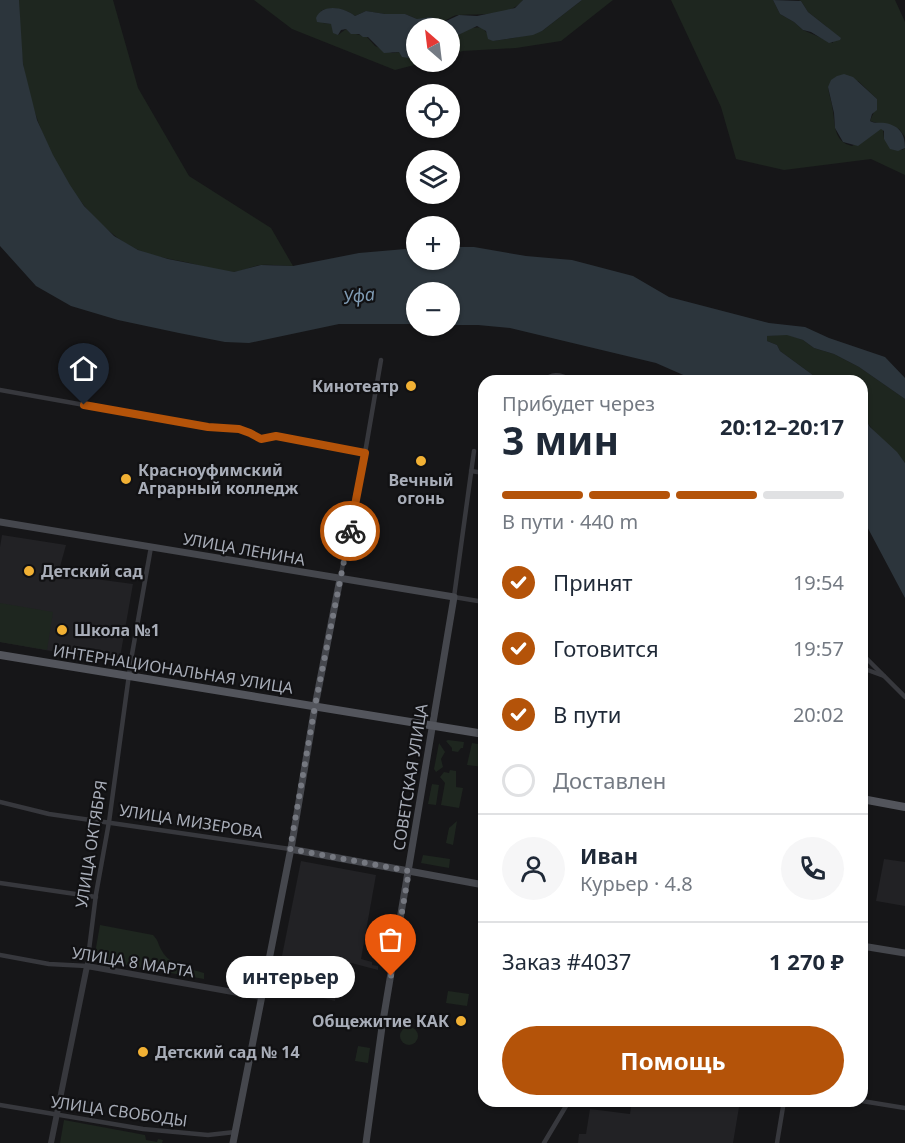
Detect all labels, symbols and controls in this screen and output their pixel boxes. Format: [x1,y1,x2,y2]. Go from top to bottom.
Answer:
north arrow [406,18,460,72]
map controls [406,18,460,336]
button: locate [406,84,460,138]
button: layers [406,150,460,204]
button: + [406,216,460,270]
water label: Уфа [342,281,376,309]
button: − [406,282,460,336]
pin [58,343,109,405]
icon: home [67,352,100,385]
place label: Кинотеатр [312,375,399,397]
marker: Кинотеатр [404,379,418,393]
text: Прибудет через [502,390,655,417]
text: 20:12–20:17 [720,411,844,441]
text: 3 мин [502,413,619,466]
marker: Вечный огонь [414,454,428,468]
place label: Красноуфимский Аграрный колледж [138,459,298,499]
place label: Вечный огонь [389,469,453,509]
marker: Красноуфимский Аграрный колледж [119,472,133,486]
courier [320,501,380,561]
text: В пути · 440 m [502,508,638,535]
icon: bike [334,515,367,548]
street label: УЛИЦА ЛЕНИНА [181,527,308,571]
place label: Детский сад [41,560,143,582]
marker: Детский сад [22,564,36,578]
icon: check [502,566,535,599]
text: Принят [553,567,633,597]
text: 19:54 [793,569,844,596]
place label: Школа №1 [74,619,160,641]
marker: Школа №1 [55,623,69,637]
icon: check [502,632,535,665]
text: Готовится [553,633,659,663]
text: 19:57 [793,635,844,662]
street label: ИНТЕРНАЦИОНАЛЬНАЯ УЛИЦА [51,639,295,699]
icon: check [502,698,535,731]
text: В пути [553,699,621,729]
street label: СОВЕТСКАЯ УЛИЦА [388,701,433,852]
text: 20:02 [793,701,844,728]
text: Доставлен [553,765,666,795]
street label: УЛИЦА ОКТЯБРЯ [70,779,112,909]
street label: УЛИЦА МИЗЕРОВА [118,799,265,843]
button: person [502,837,565,900]
button: phone [781,837,844,900]
text: Иван [580,840,638,870]
text: Курьер · 4.8 [580,870,693,897]
pin [365,914,416,976]
icon: bag [374,923,407,956]
street label: УЛИЦА 8 МАРТА [70,941,197,983]
text: Заказ #4037 [502,946,631,976]
text: 1 270 ₽ [769,946,844,976]
callout: интерьер [226,955,355,997]
text: интерьер [242,963,339,990]
place label: Общежитие КАК [312,1010,450,1032]
marker: Общежитие КАК [454,1014,468,1028]
button: Помощь [502,1026,844,1095]
place label: Детский сад № 14 [155,1041,300,1063]
marker: Детский сад № 14 [136,1045,150,1059]
street label: УЛИЦА СВОБОДЫ [49,1091,189,1131]

